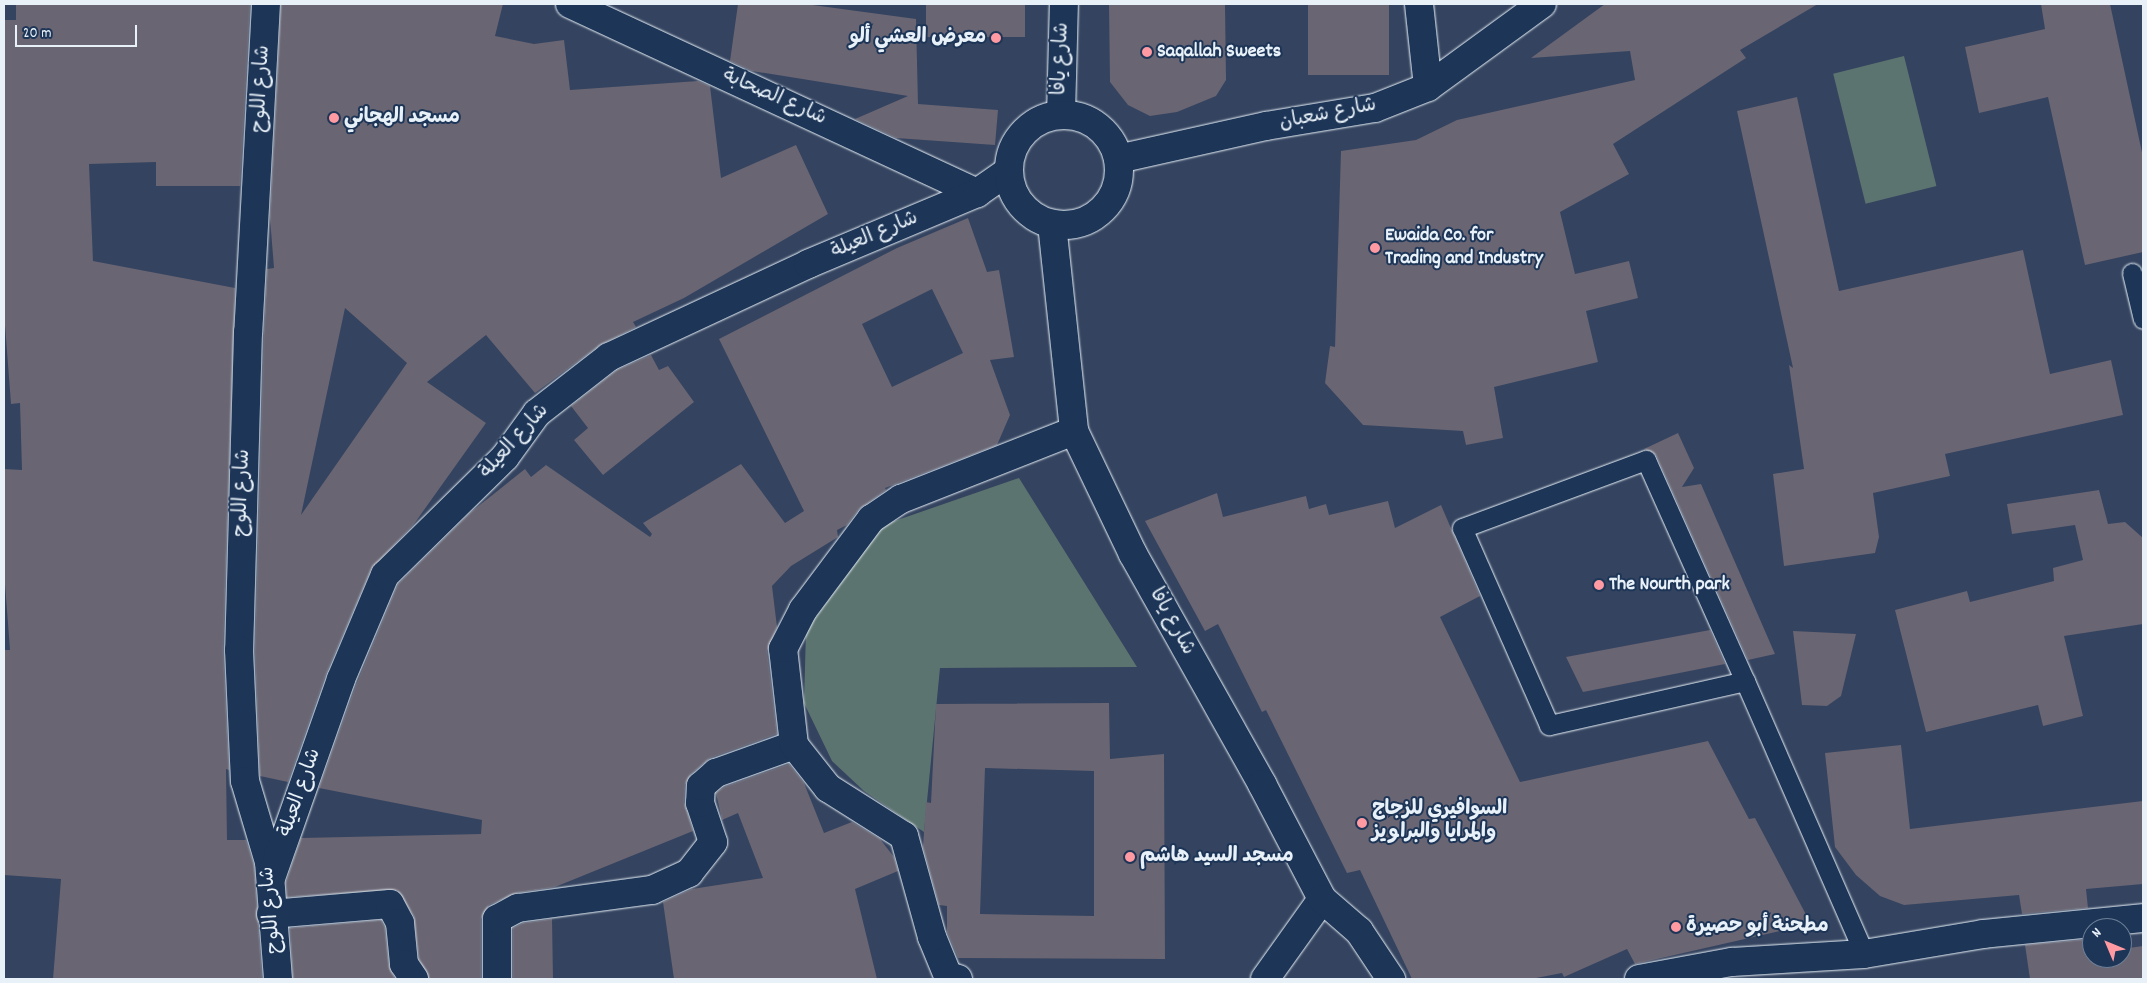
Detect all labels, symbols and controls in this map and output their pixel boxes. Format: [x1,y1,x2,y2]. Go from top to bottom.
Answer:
scale bar [18,15,140,47]
street label: شارع يافا [1049,22,1075,96]
text: 20 m [23,23,51,45]
place label: معرض العشي ألو [850,26,986,50]
marker: معرض العشي ألو [990,32,1002,44]
place label: Saqallah Sweets [1157,40,1281,64]
street label: شارع اللوح [248,45,276,133]
marker: Saqallah Sweets [1141,46,1153,58]
street label: شارع الصحابة [718,64,830,132]
street label: شارع شعبان [1278,94,1378,136]
place label: مسجد الهجاني [344,106,460,130]
marker: مسجد الهجاني [328,112,340,124]
street label: شارع العيلة [828,207,922,265]
place label: Ewaida Co. for Trading and Industry [1385,225,1543,272]
marker: Ewaida Co. for Trading and Industry [1369,242,1381,254]
street label: شارع العيلة [475,400,555,484]
street label: شارع اللوح [229,449,257,537]
place label: The Nourth park [1609,573,1730,597]
marker: The Nourth park [1593,579,1605,591]
street label: شارع يافا [1143,584,1199,660]
street label: شارع العيلة [275,746,327,840]
place label: السوافيري للزجاج والمرايا والبراويز [1372,799,1507,846]
marker: السوافيري للزجاج والمرايا والبراويز [1356,817,1368,829]
place label: مسجد السيد هاشم [1140,845,1294,869]
marker: مسجد السيد هاشم [1124,851,1136,863]
street label: شارع اللوح [256,865,288,955]
place label: مطحنة أبو حصيرة [1686,915,1829,939]
north arrow [2082,918,2132,968]
marker: مطحنة أبو حصيرة [1670,921,1682,933]
text: N [2088,924,2107,943]

